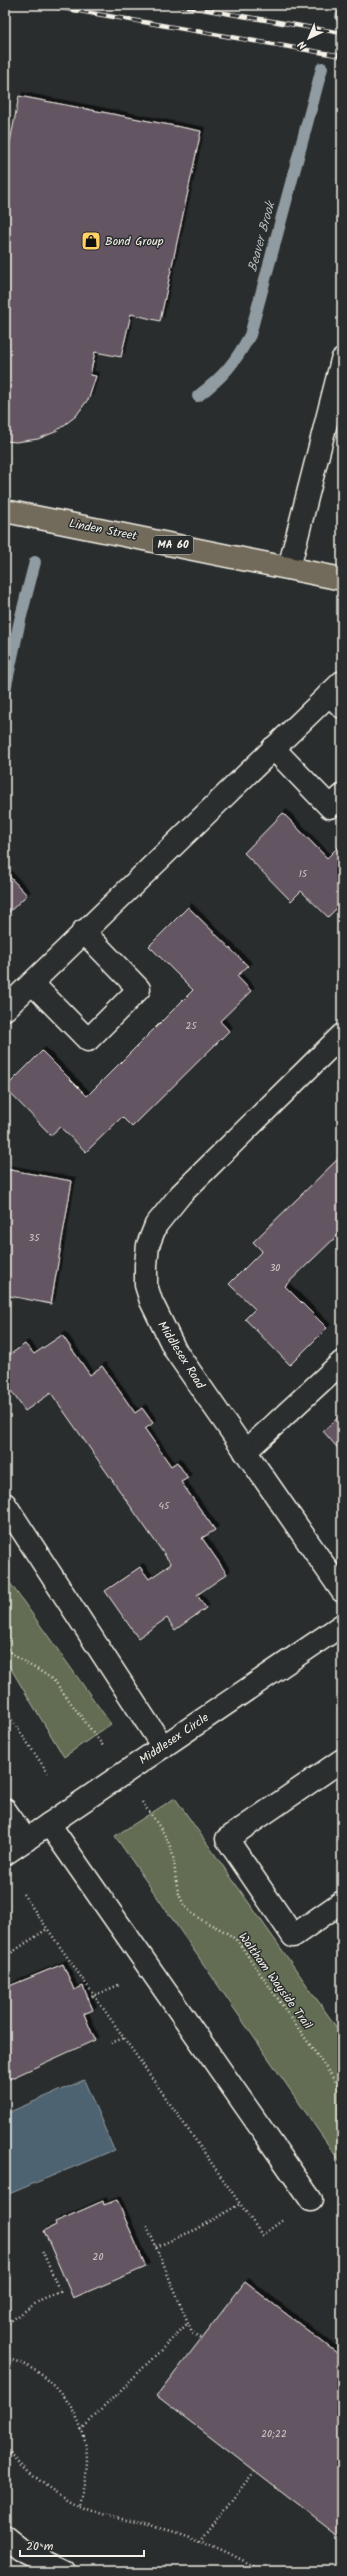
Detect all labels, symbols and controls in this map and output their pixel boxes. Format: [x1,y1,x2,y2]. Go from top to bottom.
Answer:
north arrow [289,18,329,58]
text: N [294,36,312,53]
water label: Beaver Brook [243,198,282,274]
shop icon: Bond Group [80,230,102,252]
place label: Bond Group [105,232,164,251]
street label: Linden Street [67,514,139,546]
road number: MA 60 [153,536,193,554]
house number: 15 [299,866,308,882]
house number: 25 [185,1018,197,1034]
house number: 35 [28,1230,40,1246]
house number: 30 [270,1260,280,1276]
street label: Middlesex Road [153,1317,210,1394]
house number: 45 [159,1498,170,1514]
street label: Middlesex Circle [135,1708,213,1769]
street label: Waltham Wayside Trail [233,1929,317,2033]
house number: 20 [93,2249,103,2265]
house number: 20;22 [261,2426,287,2442]
scale bar [20,2532,144,2558]
text: 20 m [26,2537,54,2556]

